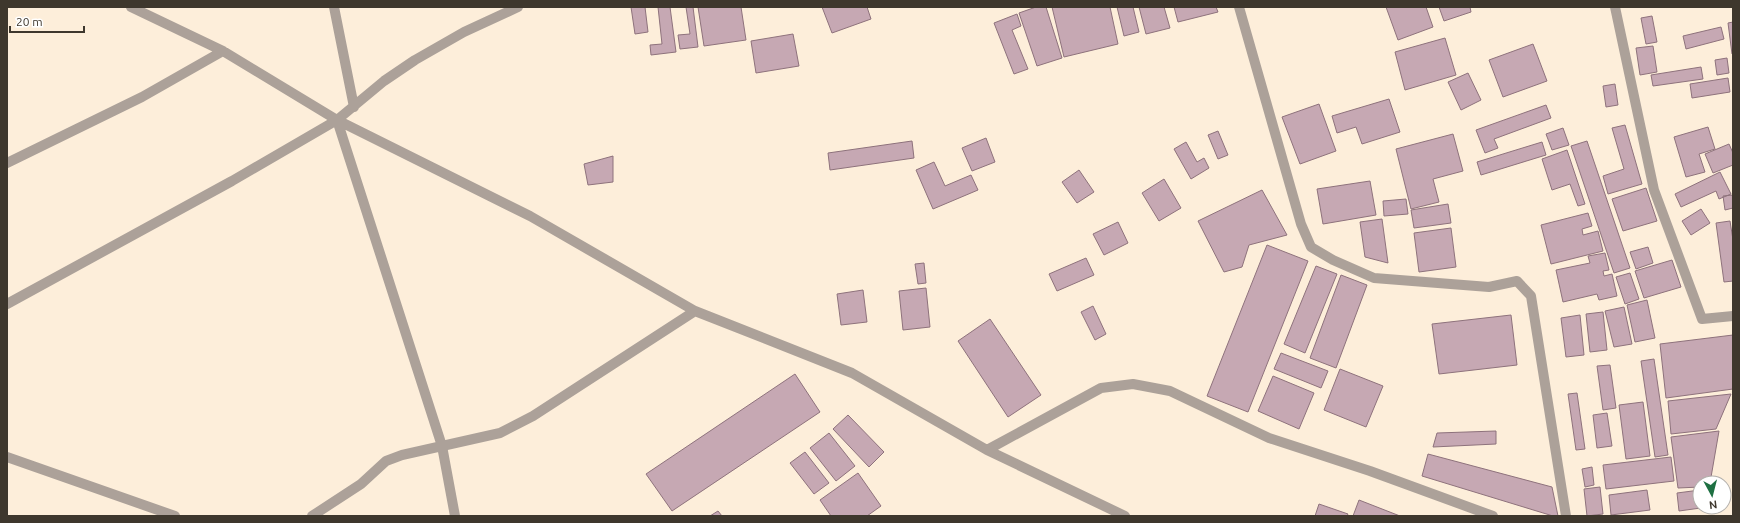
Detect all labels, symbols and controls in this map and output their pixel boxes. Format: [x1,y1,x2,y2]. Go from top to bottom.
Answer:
scale bar [10,8,84,34]
text: 20 m [16,15,43,28]
north arrow [1692,475,1732,515]
text: N [1708,498,1718,511]

